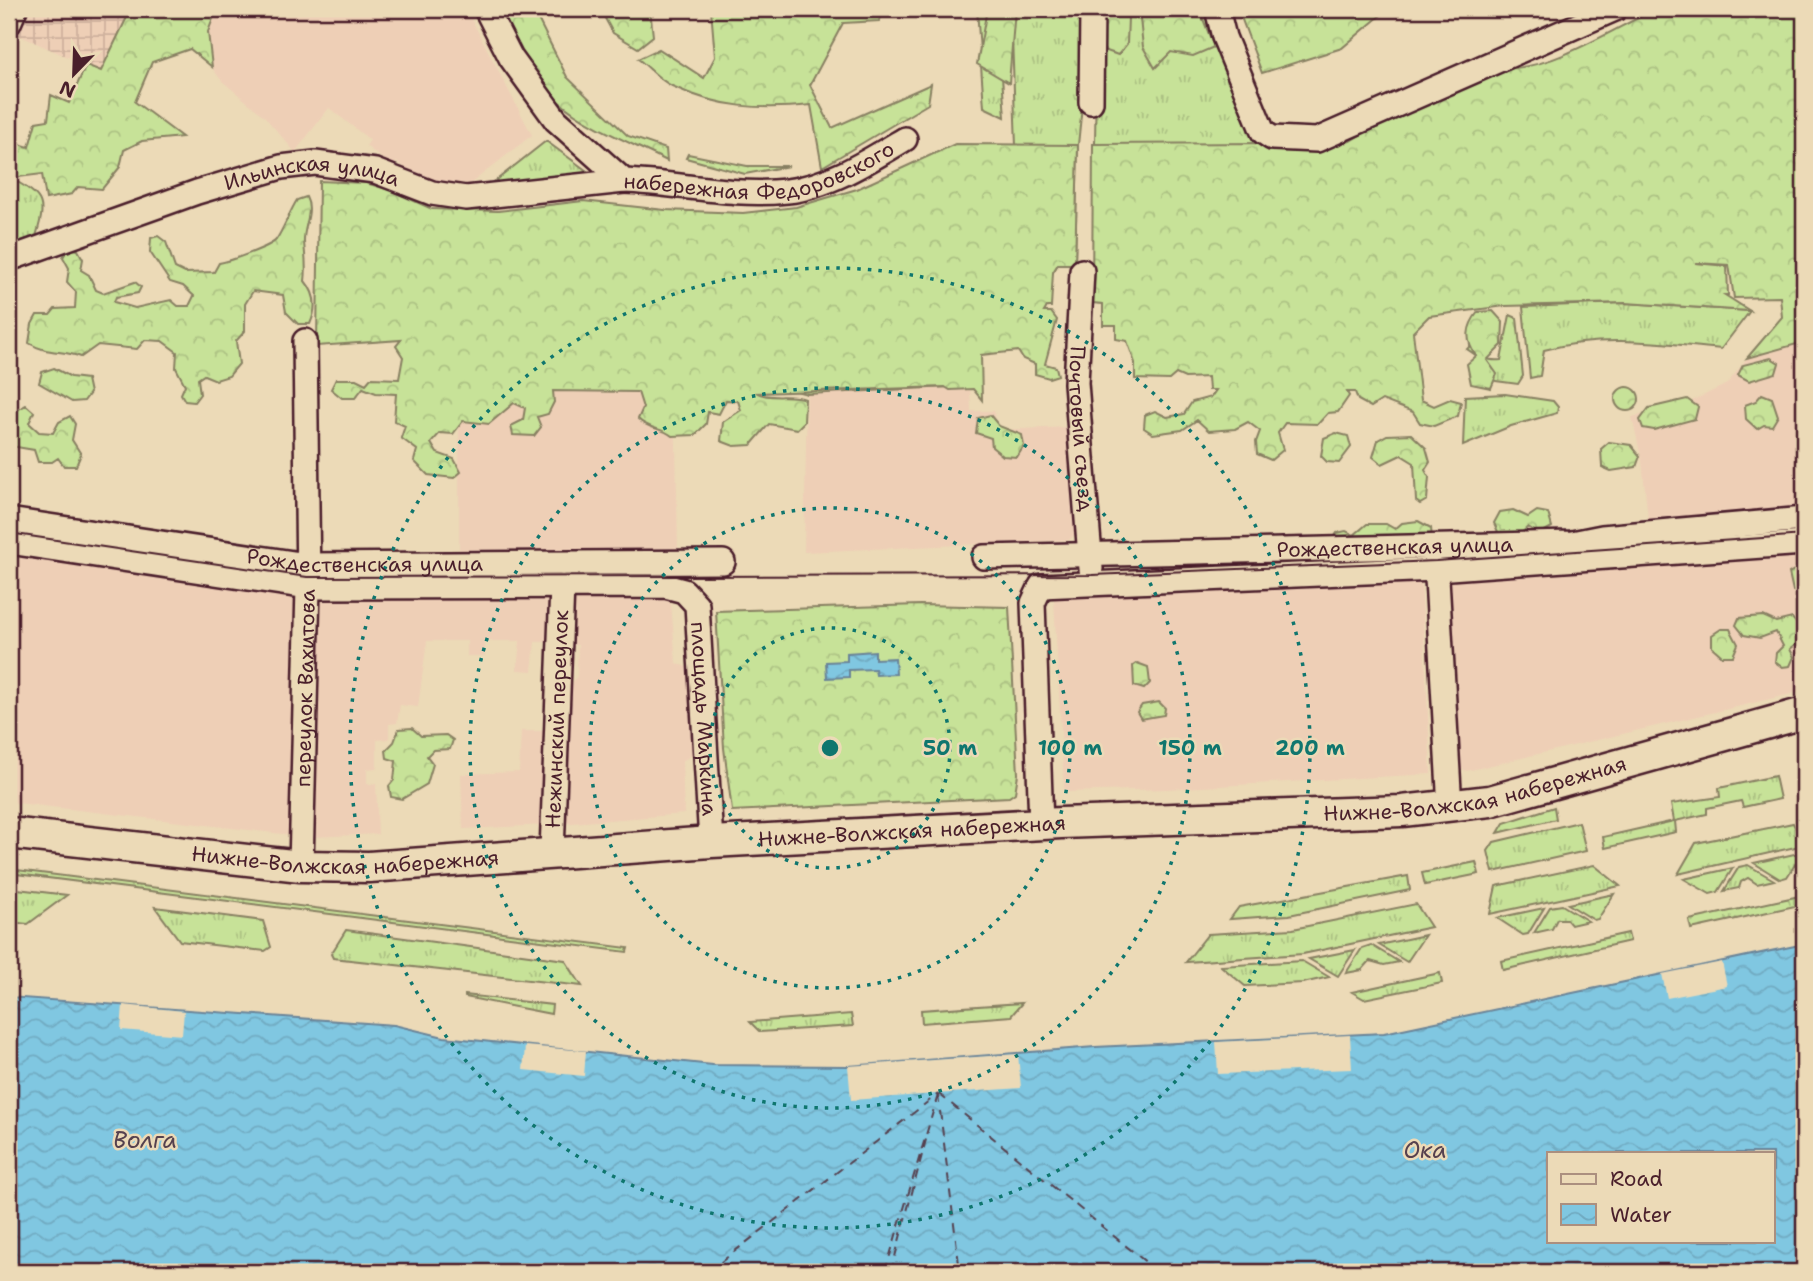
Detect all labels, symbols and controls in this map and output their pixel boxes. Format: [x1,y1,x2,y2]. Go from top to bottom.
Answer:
north arrow [38,38,108,108]
text: N [56,75,79,104]
street label: набережная Федоровского [623,135,899,207]
street label: Ильинская улица [221,149,404,197]
street label: Почтовый съезд [1062,345,1100,513]
street label: Рождественская улица [1276,530,1514,564]
street label: Рождественская улица [245,542,483,579]
street label: переулок Вахитова [289,589,322,787]
street label: Нежинский переулок [539,609,575,829]
street label: площадь Маркина [684,621,723,817]
text: 50 m [923,734,977,762]
text: 100 m [1038,734,1102,762]
text: 150 m [1158,734,1222,762]
text: 200 m [1275,734,1345,762]
centre of rings [818,736,842,760]
street label: Нижне-Волжская набережная [1323,749,1630,828]
street label: Нижне-Волжская набережная [757,809,1067,853]
street label: Нижне-Волжская набережная [190,840,500,881]
water label: Волга [113,1125,177,1155]
water label: Ока [1403,1135,1447,1165]
legend [1547,1152,1774,1242]
text: Road [1610,1165,1663,1193]
text: Water [1610,1201,1672,1229]

